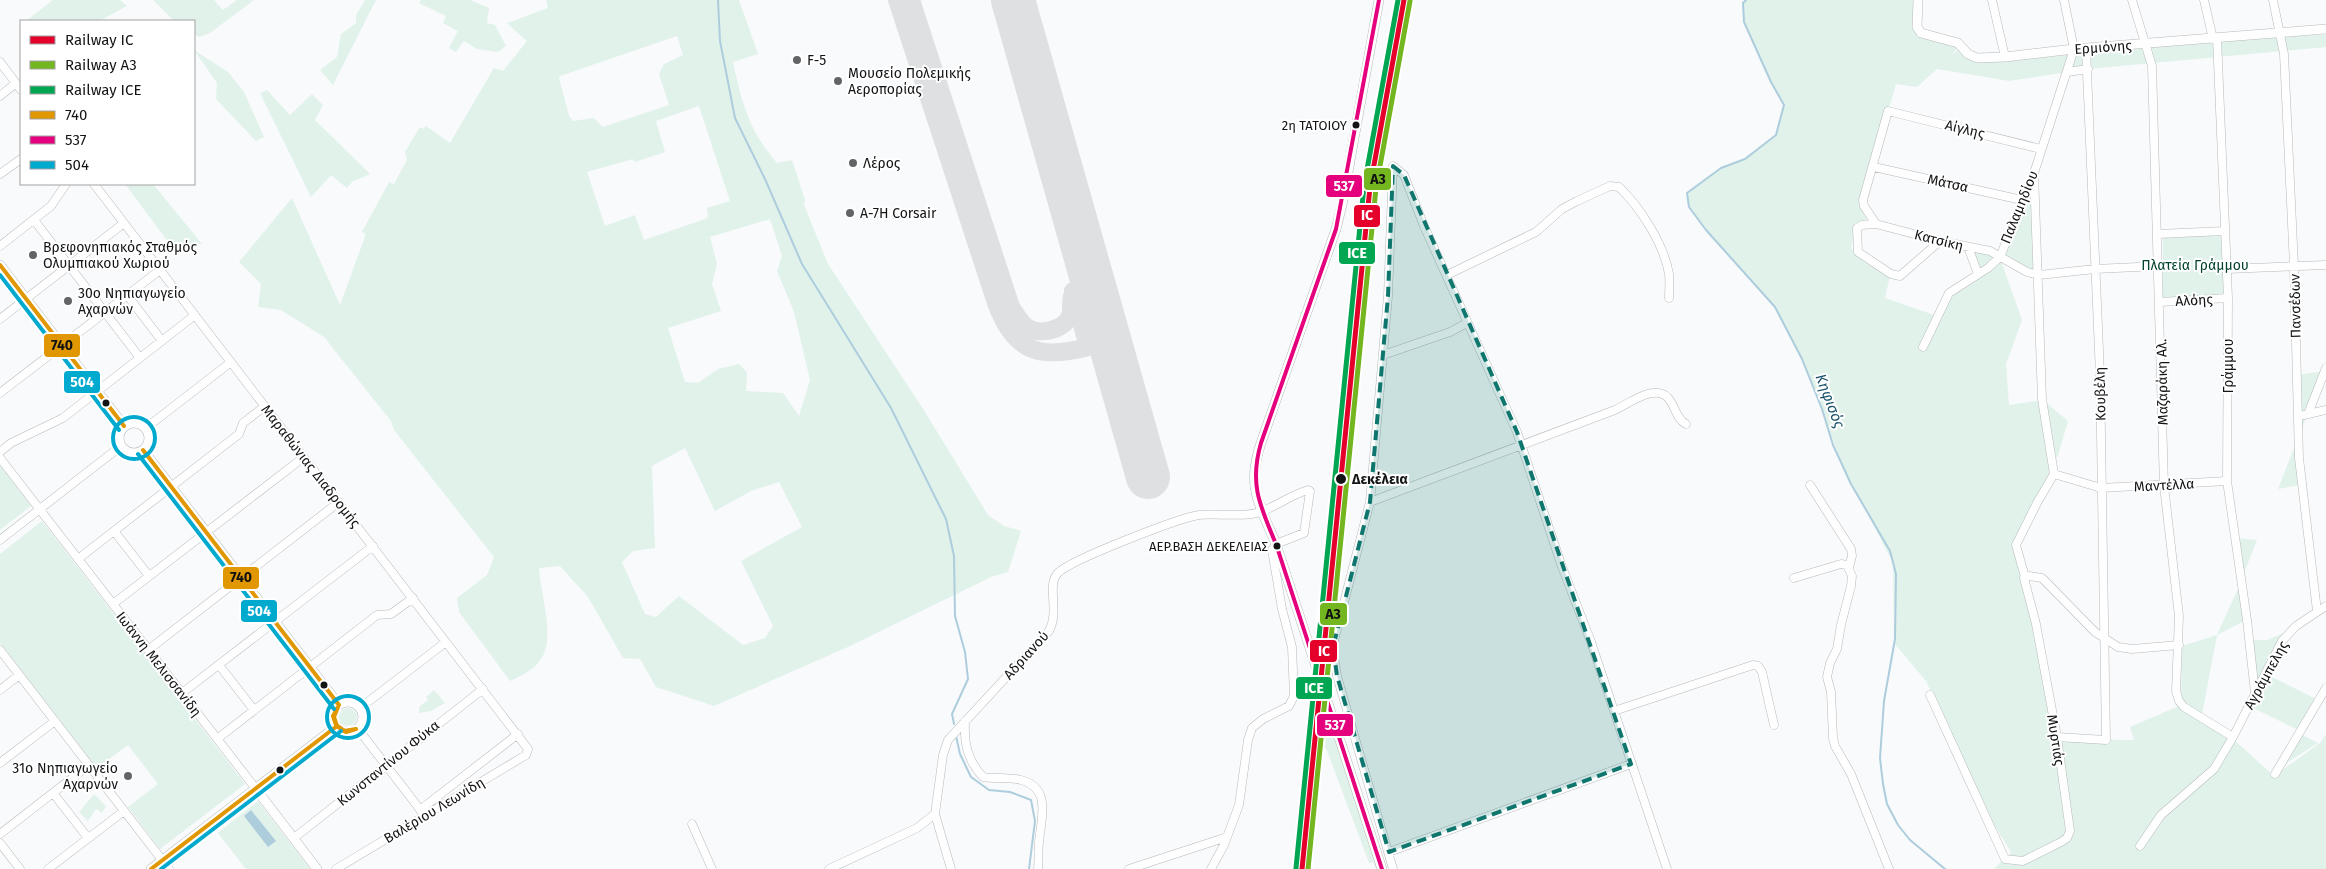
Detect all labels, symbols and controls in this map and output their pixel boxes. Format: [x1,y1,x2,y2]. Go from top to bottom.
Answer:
legend [20,20,195,185]
text: Railway IC [65,31,134,49]
street label: Ερμιόνης [2074,37,2133,58]
place label: F-5 [807,52,826,69]
marker: F-5 [791,54,803,66]
text: Railway A3 [65,56,137,74]
place label: Μουσείο Πολεμικής Αεροπορίας [848,65,971,98]
marker: Μουσείο Πολεμικής Αεροπορίας [832,75,844,87]
text: Railway ICE [65,81,141,99]
text: 740 [65,106,87,124]
street label: Αίγλης [1943,116,1987,143]
place label: 2η ΤΑΤΟΙΟΥ [1282,118,1348,133]
marker: 2η ΤΑΤΟΙΟΥ [1351,120,1361,130]
text: 537 [65,131,87,149]
place label: Λέρος [863,155,901,172]
text: 504 [65,156,89,174]
marker: Λέρος [847,157,859,169]
line badge: A3 [1363,167,1392,191]
street label: Παλαμηδίου [1997,168,2042,246]
text: A3 [1369,171,1386,188]
street label: Μάτσα [1926,171,1970,196]
line badge: 537 [1325,174,1363,198]
text: 537 [1333,178,1355,195]
line badge: IC [1353,204,1381,228]
place label: A-7H Corsair [860,205,937,222]
marker: A-7H Corsair [844,207,856,219]
text: IC [1361,207,1373,224]
street label: Κατσίκη [1913,226,1965,255]
place label: Βρεφονηπιακός Σταθμός Ολυμπιακού Χωριού [43,239,197,272]
line badge: ICE [1338,241,1376,265]
text: ICE [1347,245,1367,262]
marker: Βρεφονηπιακός Σταθμός Ολυμπιακού Χωριού [27,249,39,261]
park label: Πλατεία Γράμμου [2141,257,2249,274]
street label: Πανσέδων [2286,273,2305,338]
place label: 30ο Νηπιαγωγείο Αχαρνών [78,285,186,318]
street label: Αλόης [2175,291,2214,310]
marker: 30ο Νηπιαγωγείο Αχαρνών [62,295,74,307]
line badge: 740 [43,333,81,358]
text: 740 [51,337,73,354]
street label: Μαζαράκη Αλ. [2153,338,2172,425]
street label: Γράμμου [2220,339,2237,393]
street label: Κουβέλη [2092,367,2109,421]
line badge: 504 [63,370,101,394]
water label: Κηφισός [1811,371,1849,432]
text: 504 [70,374,94,391]
unlabelled marker [101,398,111,408]
street label: Μαραθώνιας Διαδρομής [257,402,364,531]
place label: Δεκέλεια [1351,471,1408,488]
marker: Δεκέλεια [1334,472,1348,486]
street label: Μαντέλλα [2133,475,2195,496]
place label: ΑΕΡ.ΒΑΣΗ ΔΕΚΕΛΕΙΑΣ [1149,539,1268,554]
marker: ΑΕΡ.ΒΑΣΗ ΔΕΚΕΛΕΙΑΣ [1272,541,1282,551]
line badge: 740 [222,566,260,590]
text: 740 [230,569,252,586]
line badge: 504 [240,599,278,623]
line badge: A3 [1319,602,1348,626]
text: 504 [247,603,271,620]
text: A3 [1324,606,1341,623]
street label: Ιωάννη Μελισσανίδη [112,608,205,720]
street label: Αδριανού [1000,628,1053,683]
street label: Αγράμπελης [2241,638,2292,713]
line badge: IC [1309,639,1338,663]
text: IC [1318,643,1330,660]
line badge: ICE [1295,676,1333,700]
unlabelled marker [319,680,329,690]
text: ICE [1304,680,1324,697]
line badge: 537 [1316,713,1354,737]
street label: Μυρτιάς [2043,713,2068,767]
street label: Κωνσταντίνου Φύκα [334,717,443,810]
text: 537 [1324,717,1346,734]
place label: 31ο Νηπιαγωγείο Αχαρνών [12,760,118,793]
unlabelled marker [275,765,285,775]
marker: 31ο Νηπιαγωγείο Αχαρνών [122,770,134,782]
street label: Βαλέριου Λεωνίδη [381,774,488,847]

